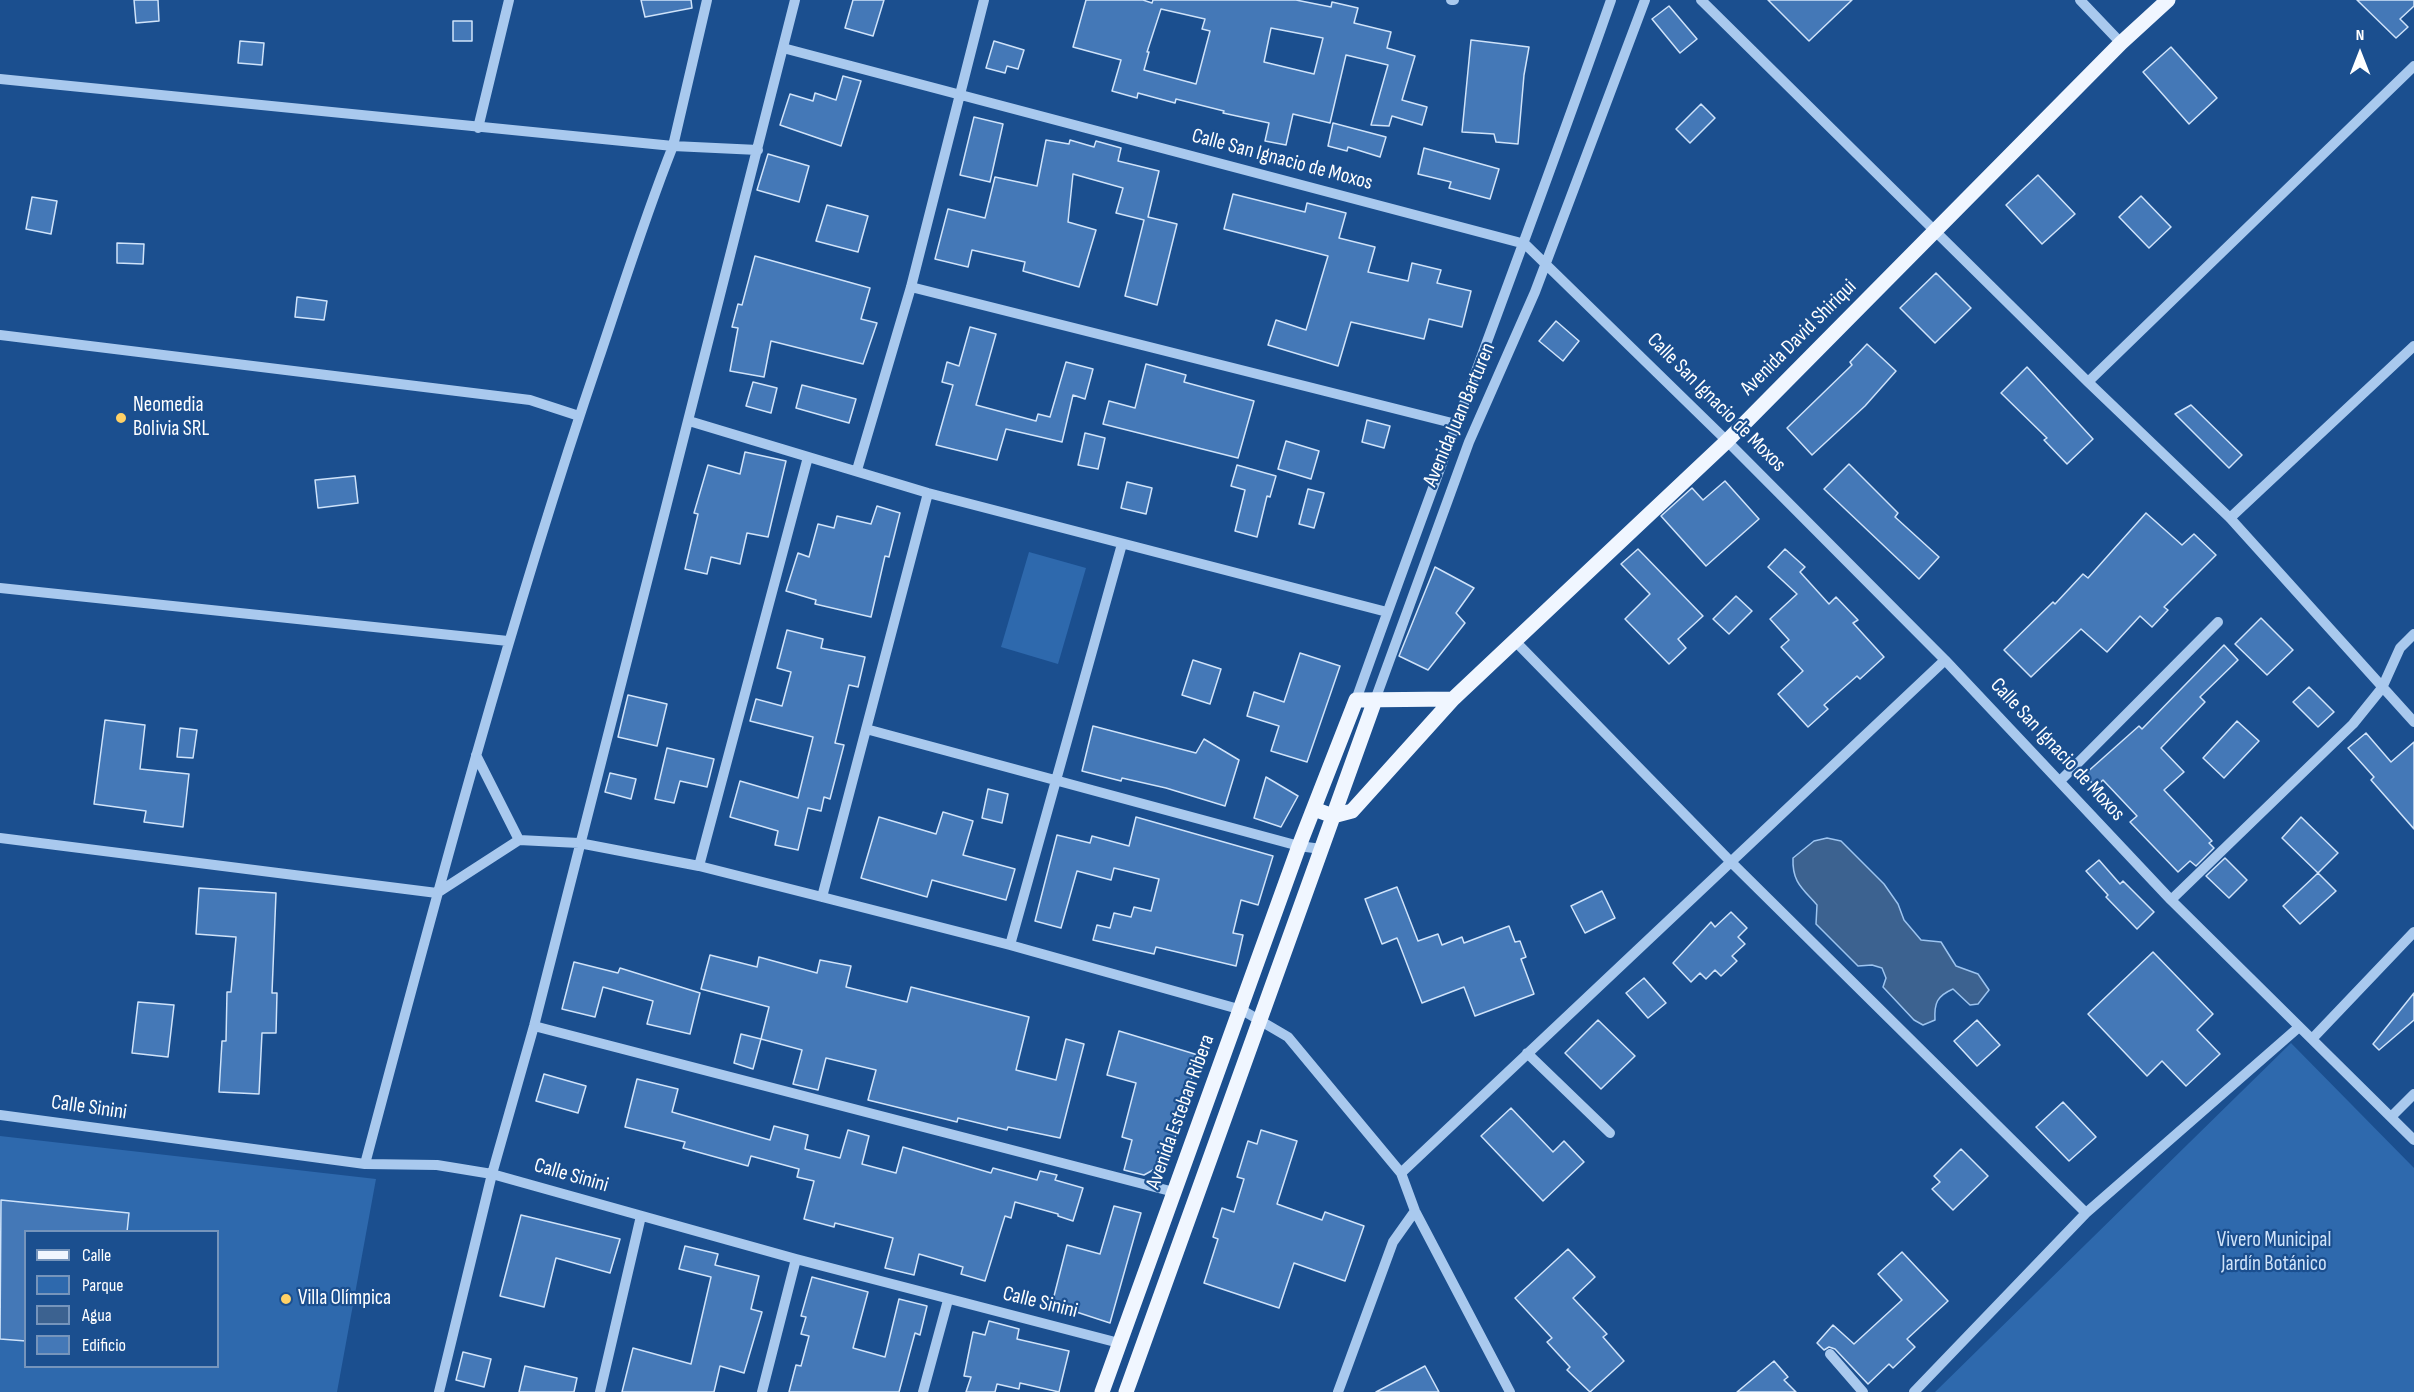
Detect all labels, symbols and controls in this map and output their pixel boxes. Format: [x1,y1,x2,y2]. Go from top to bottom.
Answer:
north arrow [2330,24,2390,84]
text: N [2356,26,2364,45]
street label: Calle San Ignacio de Moxos [1189,124,1375,196]
street label: Avenida David Shiriqui [1736,275,1862,401]
street label: Calle San Ignacio de Moxos [1641,328,1791,478]
street label: Avenida Juan Barturen [1418,339,1502,491]
place label: Neomedia Bolivia SRL [133,393,209,443]
marker: Neomedia Bolivia SRL [114,411,128,425]
street label: Calle San Ignacio de Moxos [1984,673,2130,827]
street label: Avenida Esteban Ribera [1141,1031,1221,1193]
street label: Calle Sinini [50,1090,128,1126]
street label: Calle Sinini [531,1153,611,1199]
park label: Vivero Municipal Jardín Botánico [2217,1228,2331,1278]
legend [24,1230,219,1368]
text: Calle [82,1245,111,1266]
text: Parque [82,1275,123,1296]
street label: Calle Sinini [1000,1282,1080,1324]
place label: Villa Olímpica [298,1286,391,1312]
marker: Villa Olímpica [279,1292,293,1306]
text: Agua [82,1305,112,1326]
text: Edificio [82,1335,126,1356]

